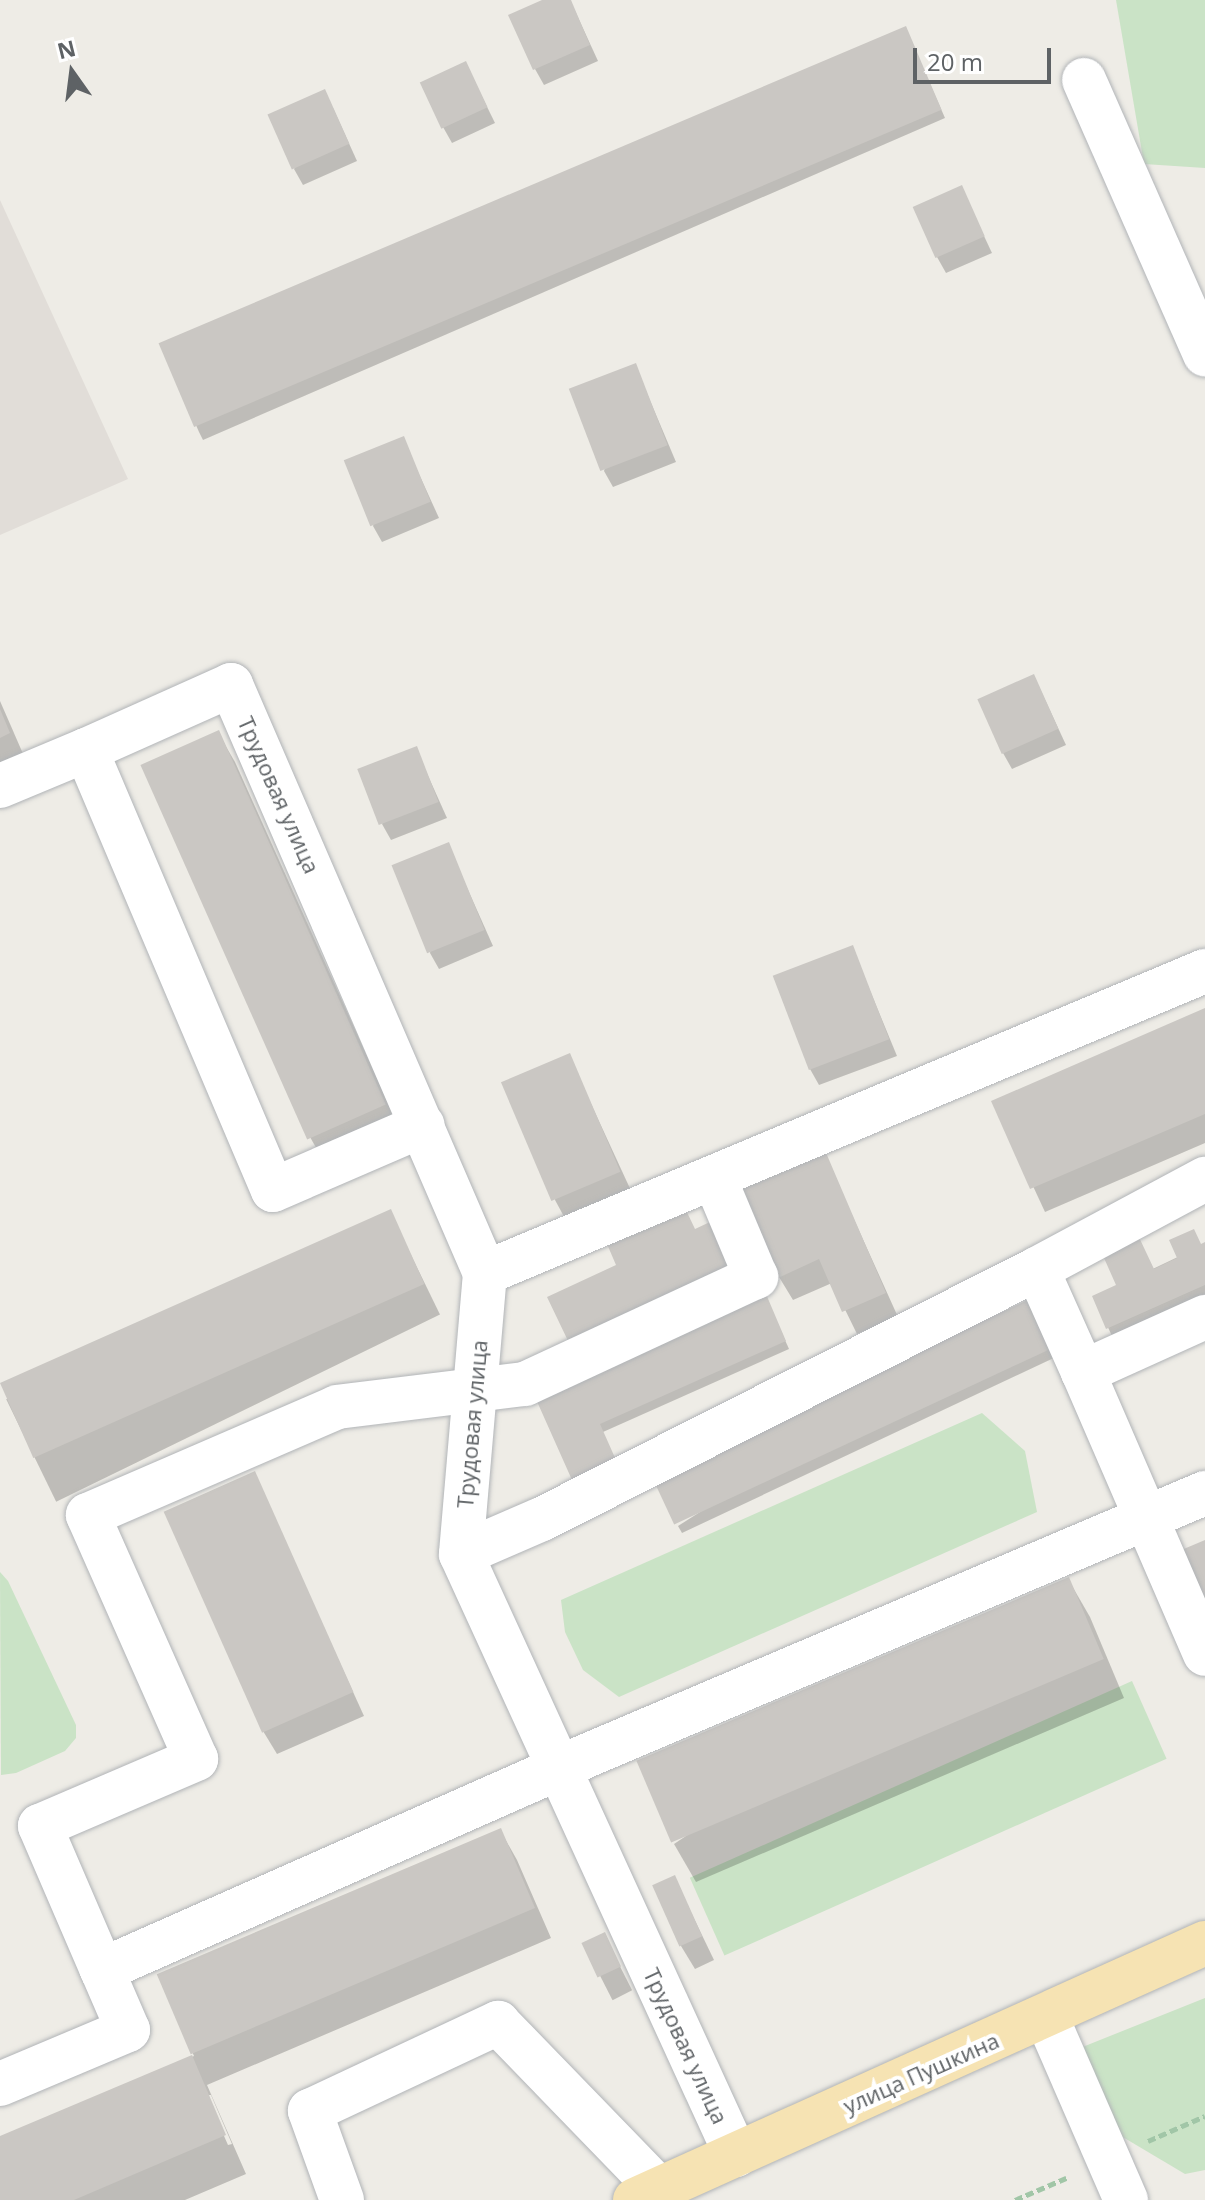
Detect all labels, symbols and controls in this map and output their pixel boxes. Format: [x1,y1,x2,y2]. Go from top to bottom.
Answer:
north arrow [32,32,112,112]
text: N [54,32,78,65]
scale bar [917,32,1055,82]
text: 20 m [927,45,983,78]
street label: Трудовая улица [233,713,325,877]
street label: Трудовая улица [451,1339,493,1509]
street label: Трудовая улица [638,1964,734,2128]
street label: улица Пушкина [839,2027,1003,2119]

